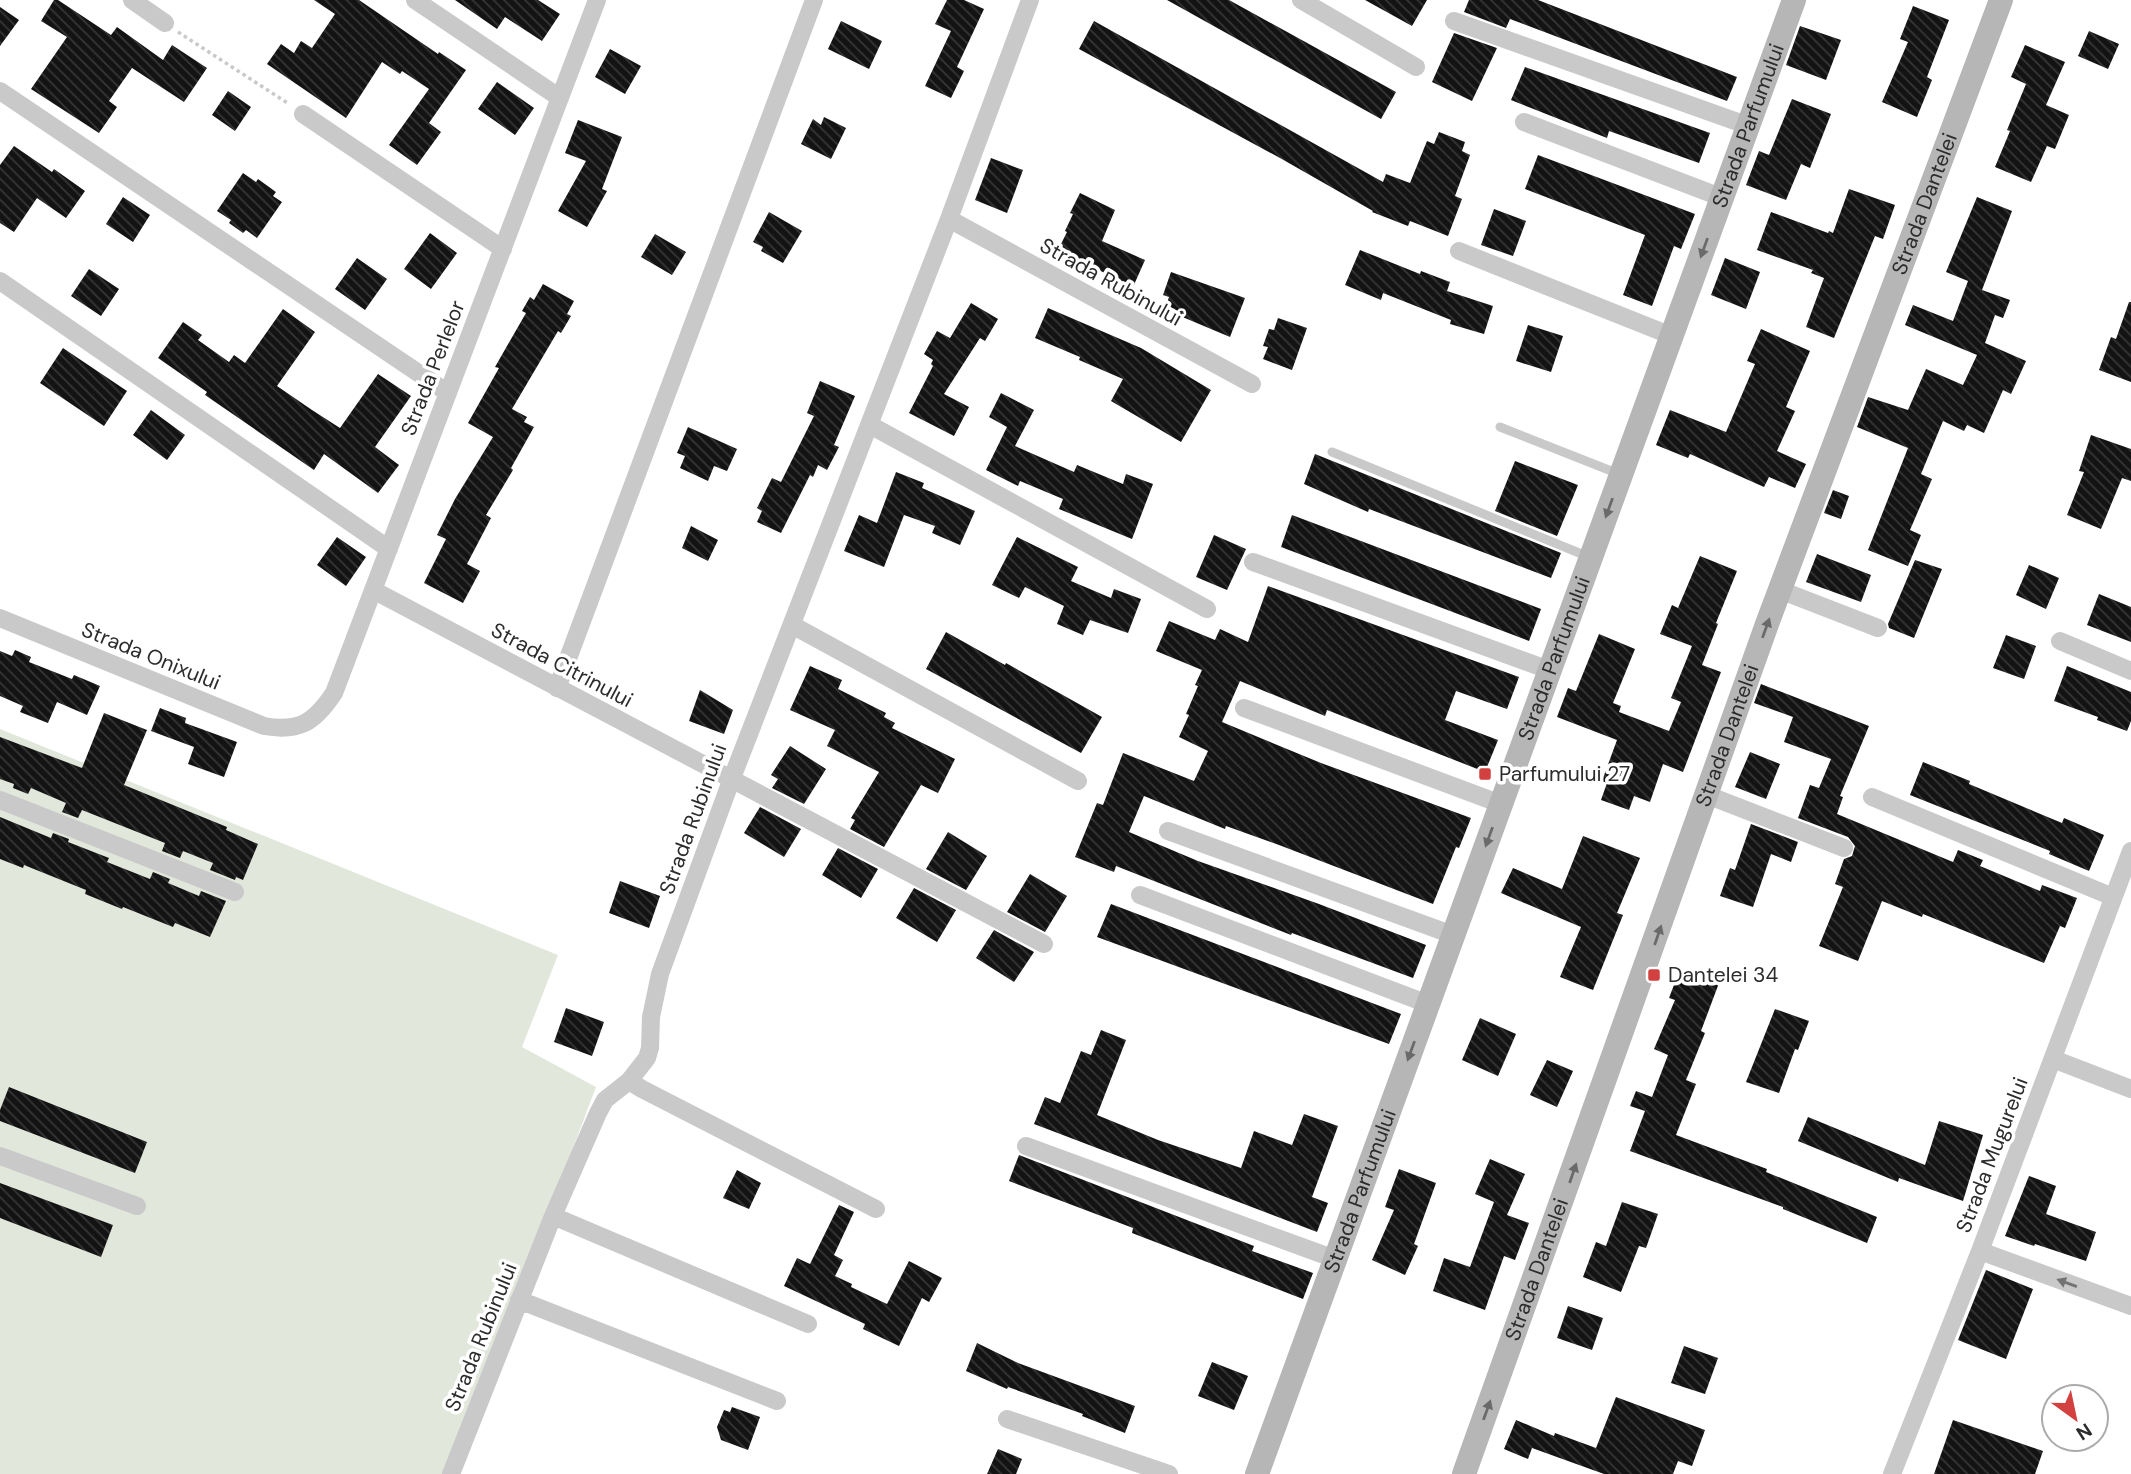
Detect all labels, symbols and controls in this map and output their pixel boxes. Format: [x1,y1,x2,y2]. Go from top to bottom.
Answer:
street label: Strada Parfumului [1706,40,1791,212]
street label: Strada Dantelei [1885,129,1964,279]
street label: Strada Rubinului [1035,231,1187,333]
one-way arrow [1698,238,1709,259]
street label: Strada Perlelor [394,296,472,440]
one-way arrow [1603,497,1614,518]
street label: Strada Parfumului [1511,573,1597,744]
street label: Strada Onixului [77,615,225,697]
street label: Strada Citrinului [486,616,638,714]
one-way arrow [1761,618,1772,639]
street label: Strada Dantelei [1689,660,1766,811]
street label: Strada Rubinului [653,740,733,898]
place label: Parfumului 27 [1499,760,1630,788]
marker: Parfumului 27 [1477,766,1493,782]
one-way arrow [1483,826,1494,847]
one-way arrow [1653,925,1664,946]
place label: Dantelei 34 [1668,961,1778,989]
marker: Dantelei 34 [1646,967,1662,983]
one-way arrow [1405,1040,1416,1061]
street label: Strada Mugurelui [1949,1073,2035,1237]
street label: Strada Parfumului [1317,1105,1403,1277]
one-way arrow [1568,1162,1579,1183]
street label: Strada Dantelei [1499,1195,1575,1345]
street label: Strada Rubinului [438,1258,524,1416]
one-way arrow [2056,1277,2077,1288]
north arrow [2040,1383,2110,1453]
one-way arrow [1482,1399,1493,1420]
text: N [2071,1418,2097,1446]

